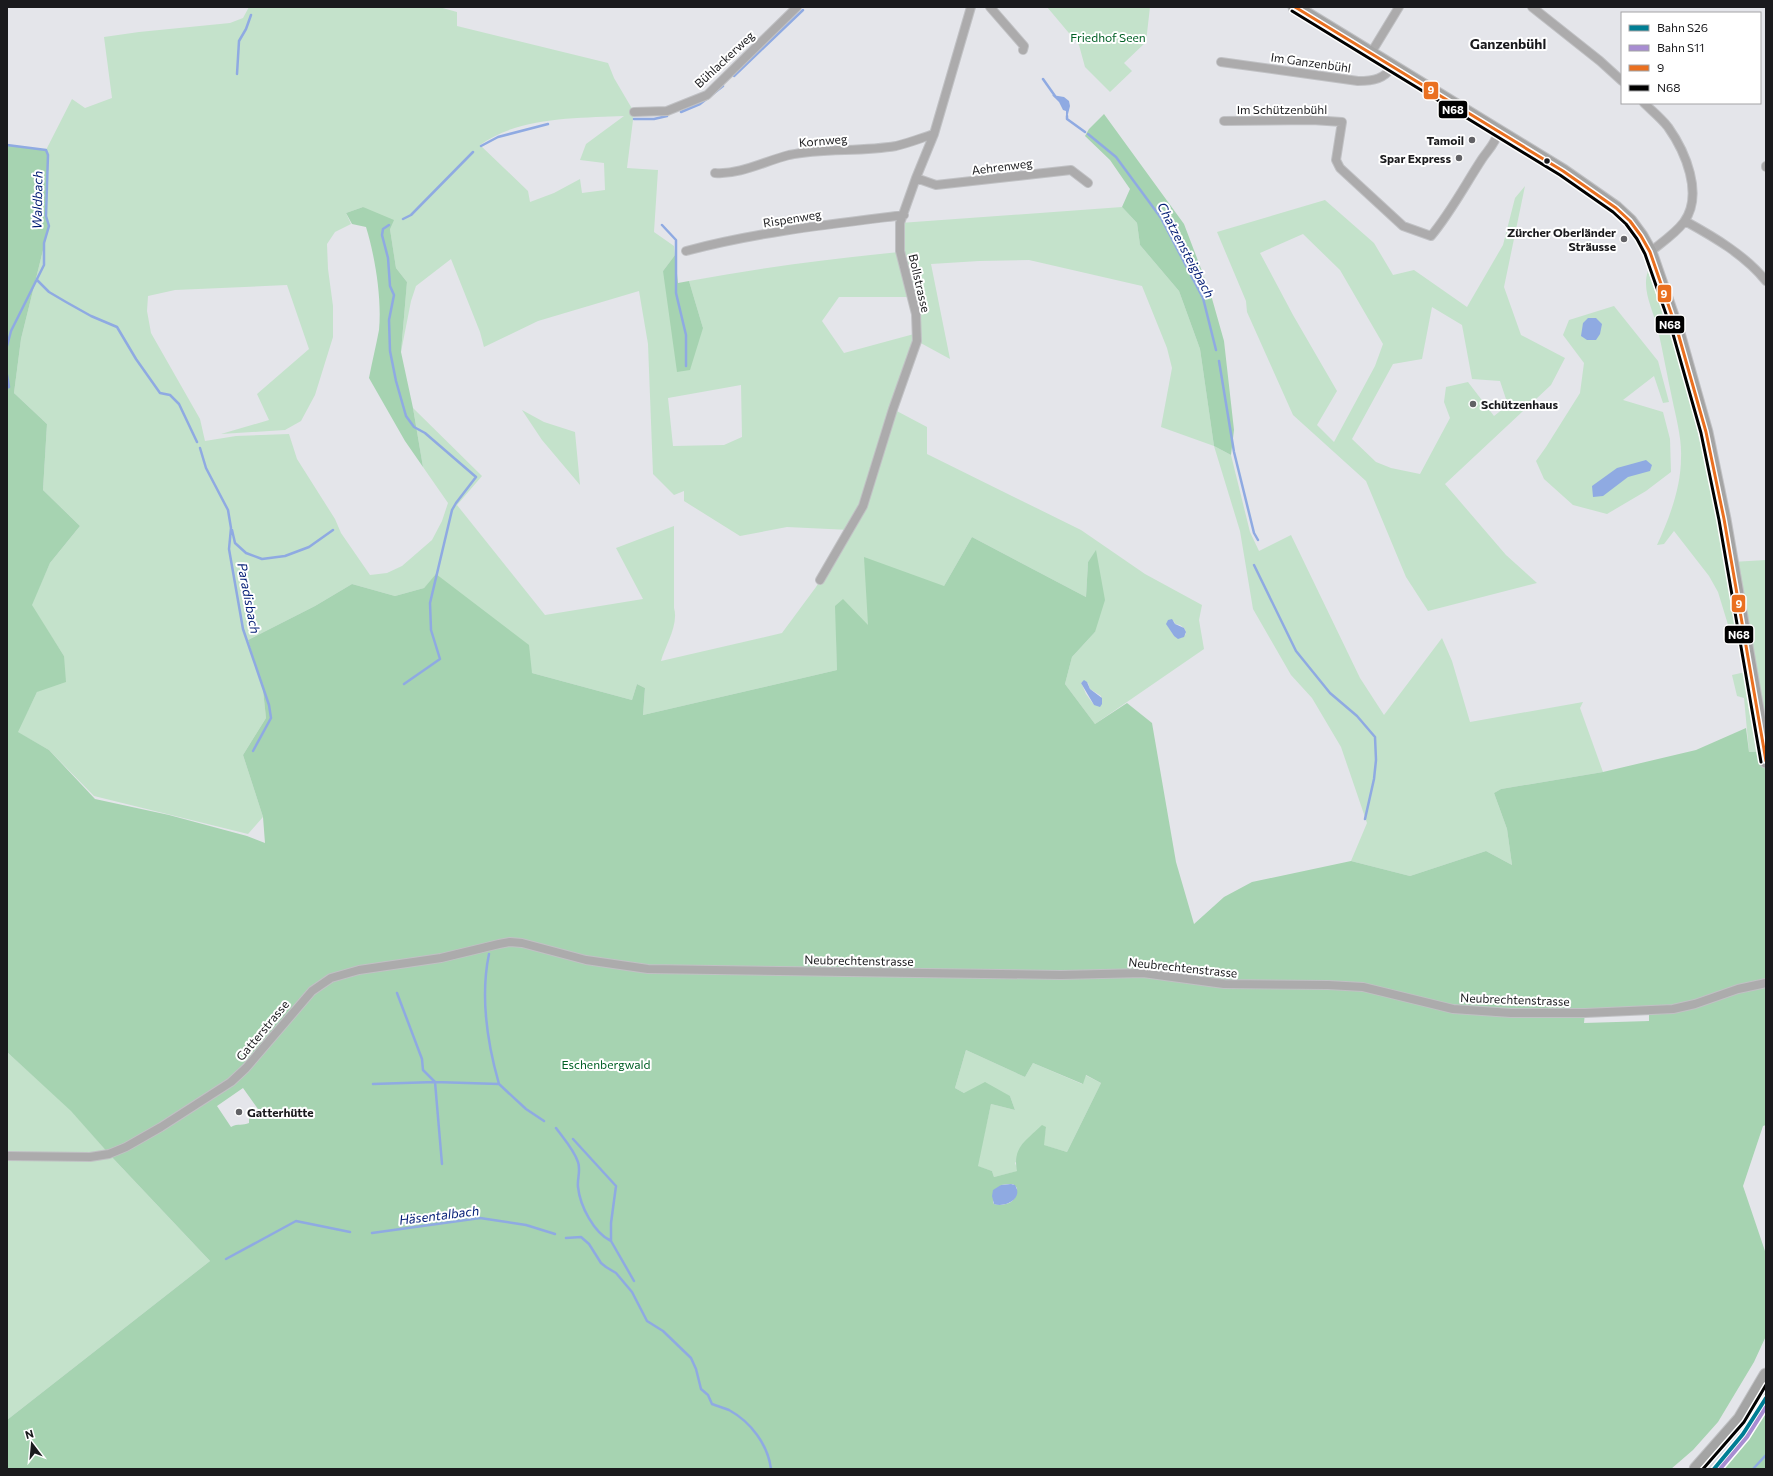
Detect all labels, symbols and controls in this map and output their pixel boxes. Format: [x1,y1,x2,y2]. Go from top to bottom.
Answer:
legend [1621,12,1761,104]
text: Bahn S26 [1657,20,1708,34]
street label: Bühlackerweg [691,28,757,90]
park label: Friedhof Seen [1070,30,1146,44]
district label: Ganzenbühl [1470,35,1546,52]
text: Bahn S11 [1657,40,1704,54]
street label: Im Ganzenbühl [1270,49,1352,75]
text: 9 [1657,60,1664,74]
text: N68 [1657,80,1681,94]
line badge: 9 [1423,81,1439,100]
text: 9 [1428,83,1435,96]
line badge: N68 [1438,100,1468,119]
street label: Im Schützenbühl [1237,102,1327,116]
text: N68 [1442,103,1464,116]
street label: Kornweg [798,131,848,149]
place label: Tamoil [1427,133,1464,147]
marker: Tamoil [1467,135,1477,145]
place label: Spar Express [1380,151,1451,165]
marker: Spar Express [1454,153,1464,163]
street label: Aehrenweg [971,155,1034,177]
unlabelled marker [1542,156,1552,166]
water label: Waldbach [28,171,46,229]
water label: Chatzensteigbach [1154,199,1218,301]
street label: Rispenweg [762,206,823,230]
place label: Zürcher Oberländer Sträusse [1507,225,1616,253]
marker: Zürcher Oberländer Sträusse [1619,234,1629,244]
street label: Bollstrasse [906,252,934,314]
line badge: 9 [1657,284,1672,303]
text: 9 [1661,287,1668,300]
line badge: N68 [1655,315,1685,334]
text: N68 [1659,318,1681,331]
place label: Schützenhaus [1481,397,1558,411]
marker: Schützenhaus [1468,399,1478,409]
water label: Paradisbach [234,561,264,635]
line badge: 9 [1731,594,1746,613]
text: 9 [1736,597,1743,610]
line badge: N68 [1724,625,1754,644]
text: N68 [1728,628,1750,641]
street label: Neubrechtenstrasse [804,952,914,968]
street label: Neubrechtenstrasse [1128,954,1238,980]
street label: Neubrechtenstrasse [1460,990,1570,1008]
street label: Gatterstrasse [233,997,291,1063]
park label: Eschenbergwald [561,1057,651,1071]
place label: Gatterhütte [247,1105,314,1119]
marker: Gatterhütte [234,1107,244,1117]
water label: Häsentalbach [398,1202,480,1228]
north arrow [12,1424,52,1464]
text: N [23,1427,35,1441]

